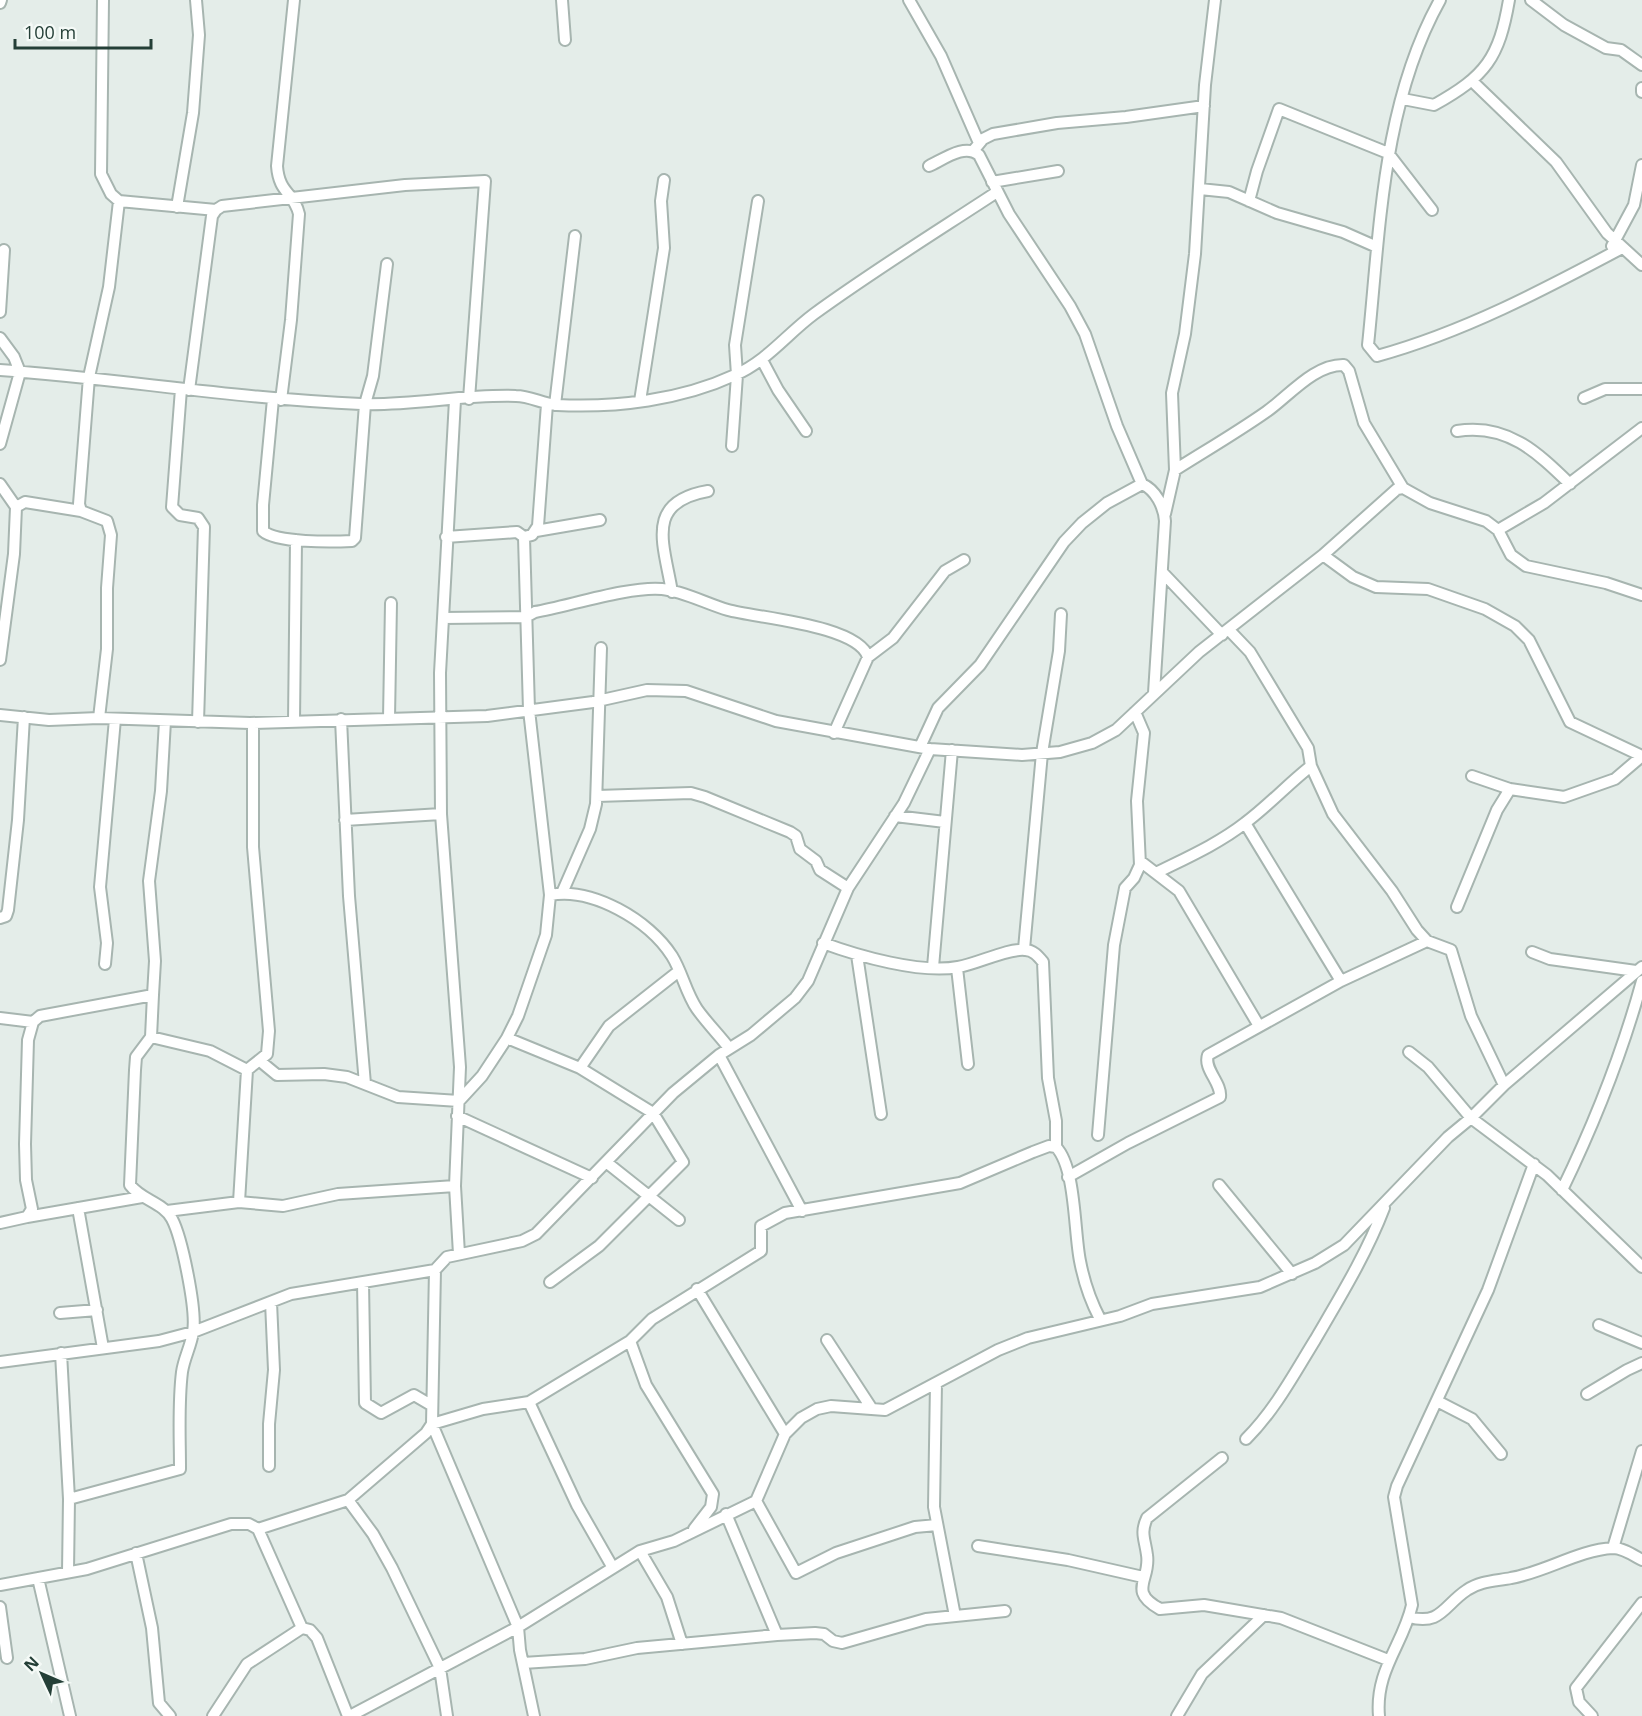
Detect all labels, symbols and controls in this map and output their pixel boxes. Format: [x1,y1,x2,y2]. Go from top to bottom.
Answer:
scale bar [15,12,152,50]
text: 100 m [24,20,76,44]
north arrow [12,1644,72,1704]
text: N [19,1651,44,1676]

